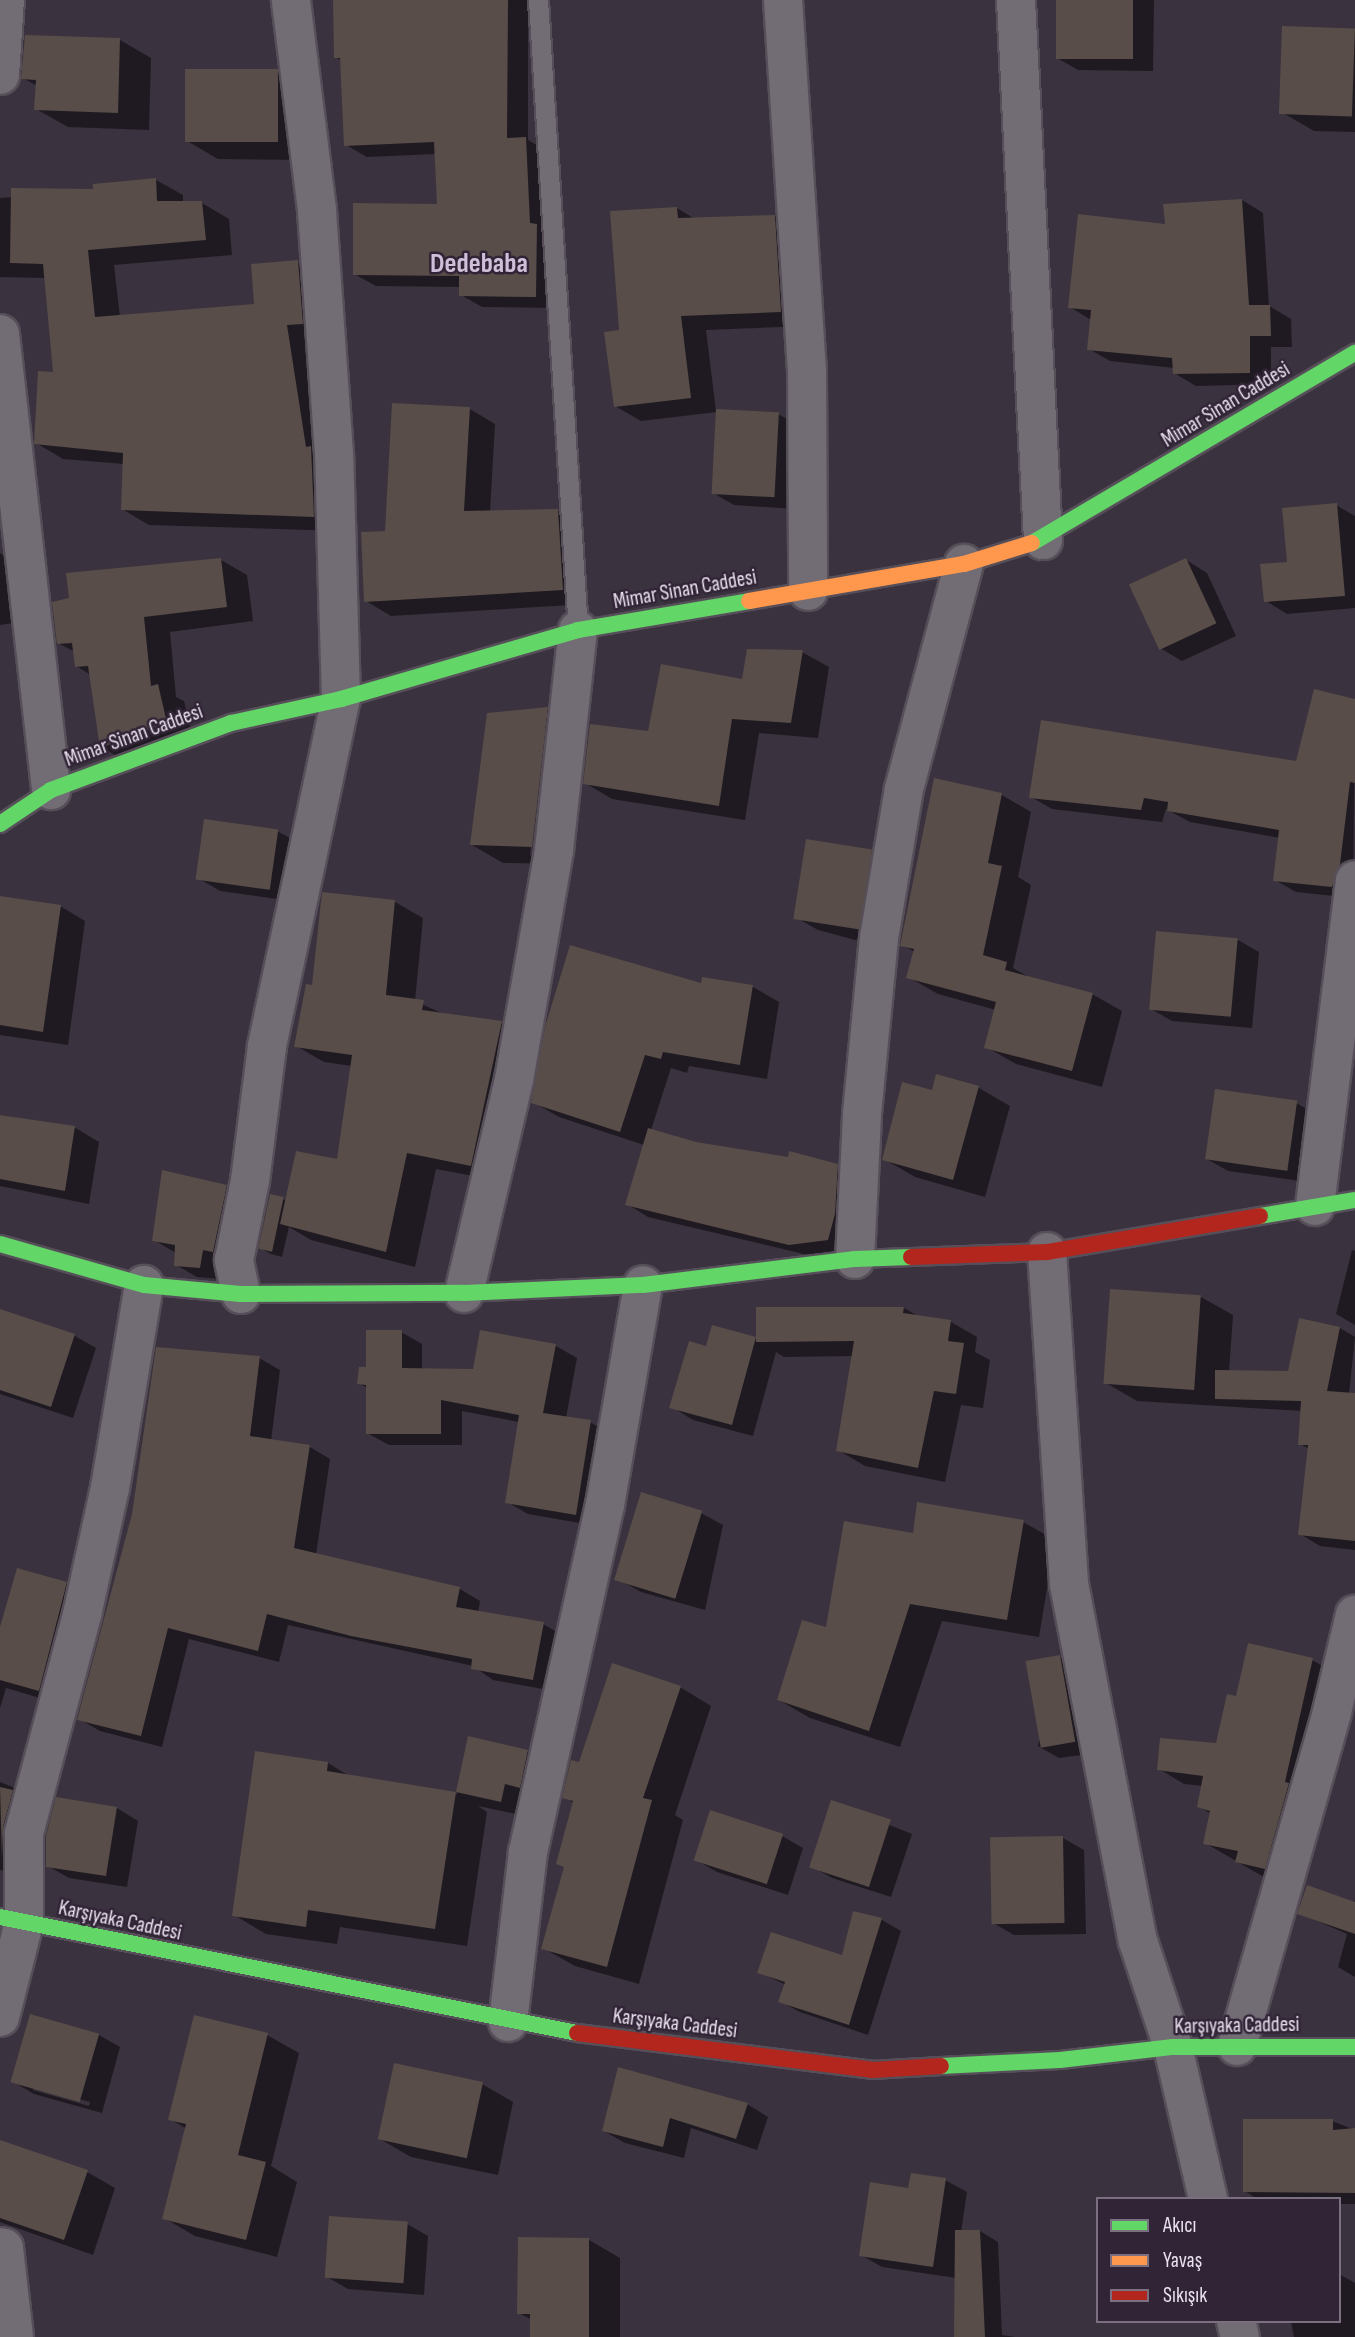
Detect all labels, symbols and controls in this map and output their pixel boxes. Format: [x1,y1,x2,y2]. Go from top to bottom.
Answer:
district label: Dedebaba [430,247,528,281]
street label: Mimar Sinan Caddesi [1157,357,1295,453]
street label: Mimar Sinan Caddesi [611,565,759,615]
street label: Mimar Sinan Caddesi [62,699,206,773]
street label: Karşıyaka Caddesi [56,1896,184,1946]
street label: Karşıyaka Caddesi [611,2004,739,2044]
street label: Karşıyaka Caddesi [1174,2012,1300,2040]
legend [1096,2197,1341,2323]
text: Akıcı [1163,2213,1196,2238]
text: Yavaş [1163,2248,1202,2273]
text: Sıkışık [1163,2283,1207,2308]

